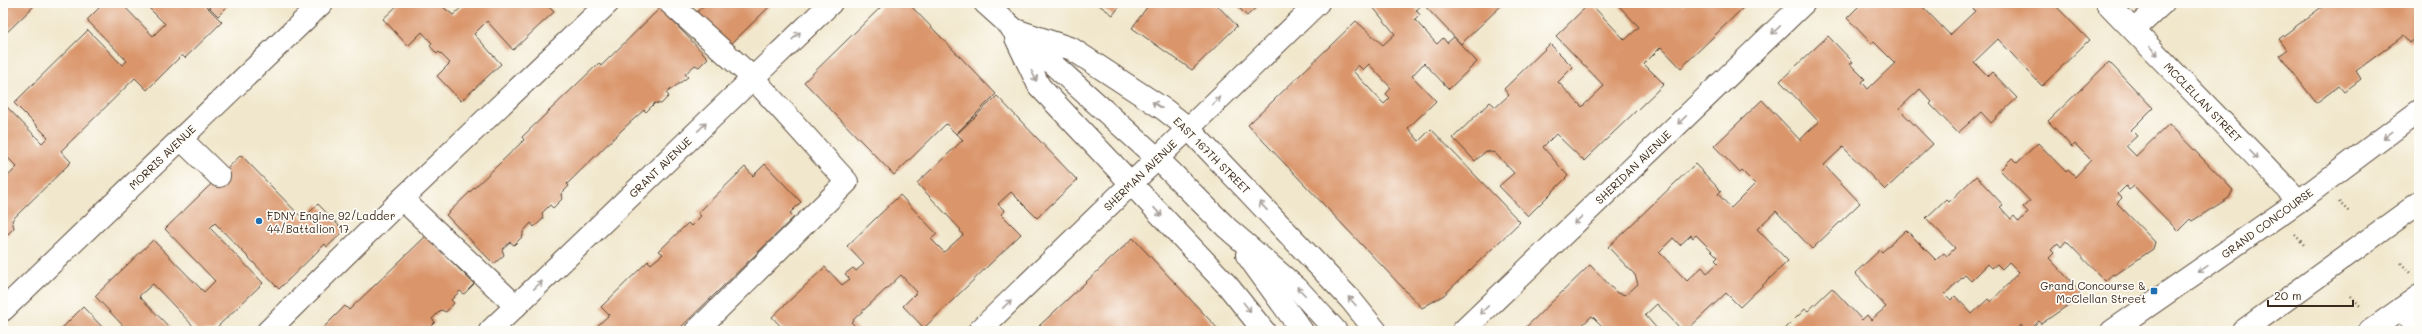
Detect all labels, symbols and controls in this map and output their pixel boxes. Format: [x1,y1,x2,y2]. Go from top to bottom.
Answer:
one-way arrow [1771,25,1781,35]
one-way arrow [791,32,801,41]
one-way arrow [2149,46,2159,56]
street label: MCCLELLAN STREET [2161,59,2245,145]
one-way arrow [1031,70,1038,82]
one-way arrow [1211,96,1221,106]
one-way arrow [1152,101,1163,109]
street label: EAST 167TH STREET [1170,113,1254,197]
one-way arrow [1677,115,1687,125]
street label: MORRIS AVENUE [125,121,199,193]
one-way arrow [697,122,708,131]
street label: SHERIDAN AVENUE [1592,127,1674,207]
one-way arrow [2383,131,2394,139]
street label: GRANT AVENUE [625,133,695,201]
street label: SHERMAN AVENUE [1100,136,1180,214]
one-way arrow [2249,150,2259,160]
street label: GRAND CONCOURSE [2218,185,2316,261]
one-way arrow [1258,201,1267,211]
one-way arrow [1153,207,1163,217]
place label: FDNY Engine 92/Ladder 44/Battalion 17 [267,208,395,236]
one-way arrow [1573,215,1583,225]
marker: FDNY Engine 92/Ladder 44/Battalion 17 [254,216,264,226]
one-way arrow [2198,265,2209,273]
place label: Grand Concourse & McClellan Street [2040,278,2146,306]
one-way arrow [533,280,543,289]
scale bar [2268,282,2353,308]
one-way arrow [1296,286,1306,296]
marker: Grand Concourse & McClellan Street [2149,286,2159,296]
text: 20 m [2274,287,2302,303]
one-way arrow [1347,296,1356,306]
one-way arrow [1002,299,1012,309]
one-way arrow [1242,302,1251,313]
one-way arrow [1480,305,1490,314]

